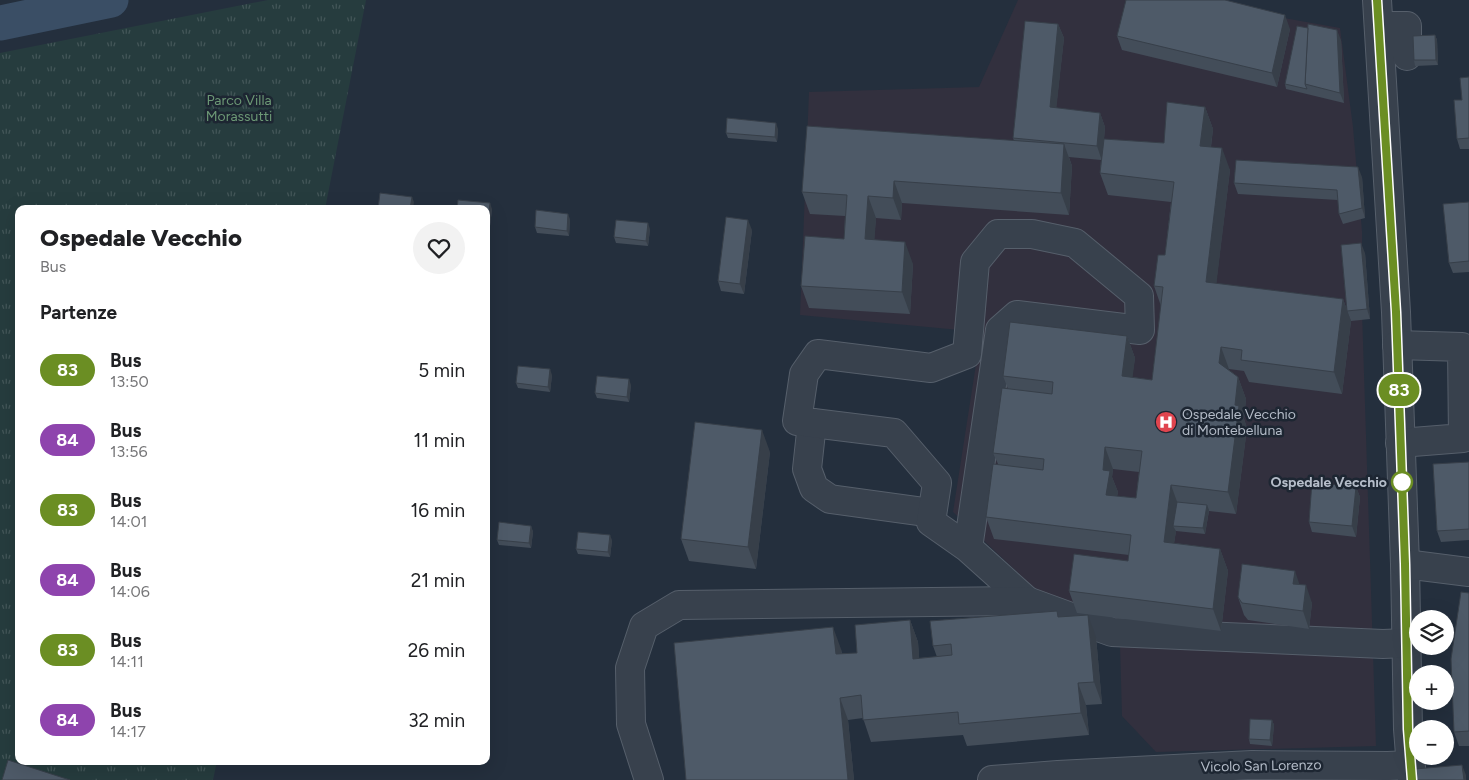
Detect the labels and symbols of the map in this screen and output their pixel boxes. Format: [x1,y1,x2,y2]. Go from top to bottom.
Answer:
park label: Parco Villa Morassutti [206,92,272,125]
line badge: 83 [1376,374,1422,406]
place label: Ospedale Vecchio di Montebelluna [1182,406,1296,439]
hospital icon: Ospedale Vecchio di Montebelluna [1154,410,1178,434]
marker: Ospedale Vecchio [1391,471,1413,493]
place label: Ospedale Vecchio [1271,474,1387,491]
street label: Vicolo San Lorenzo [1200,756,1322,776]

